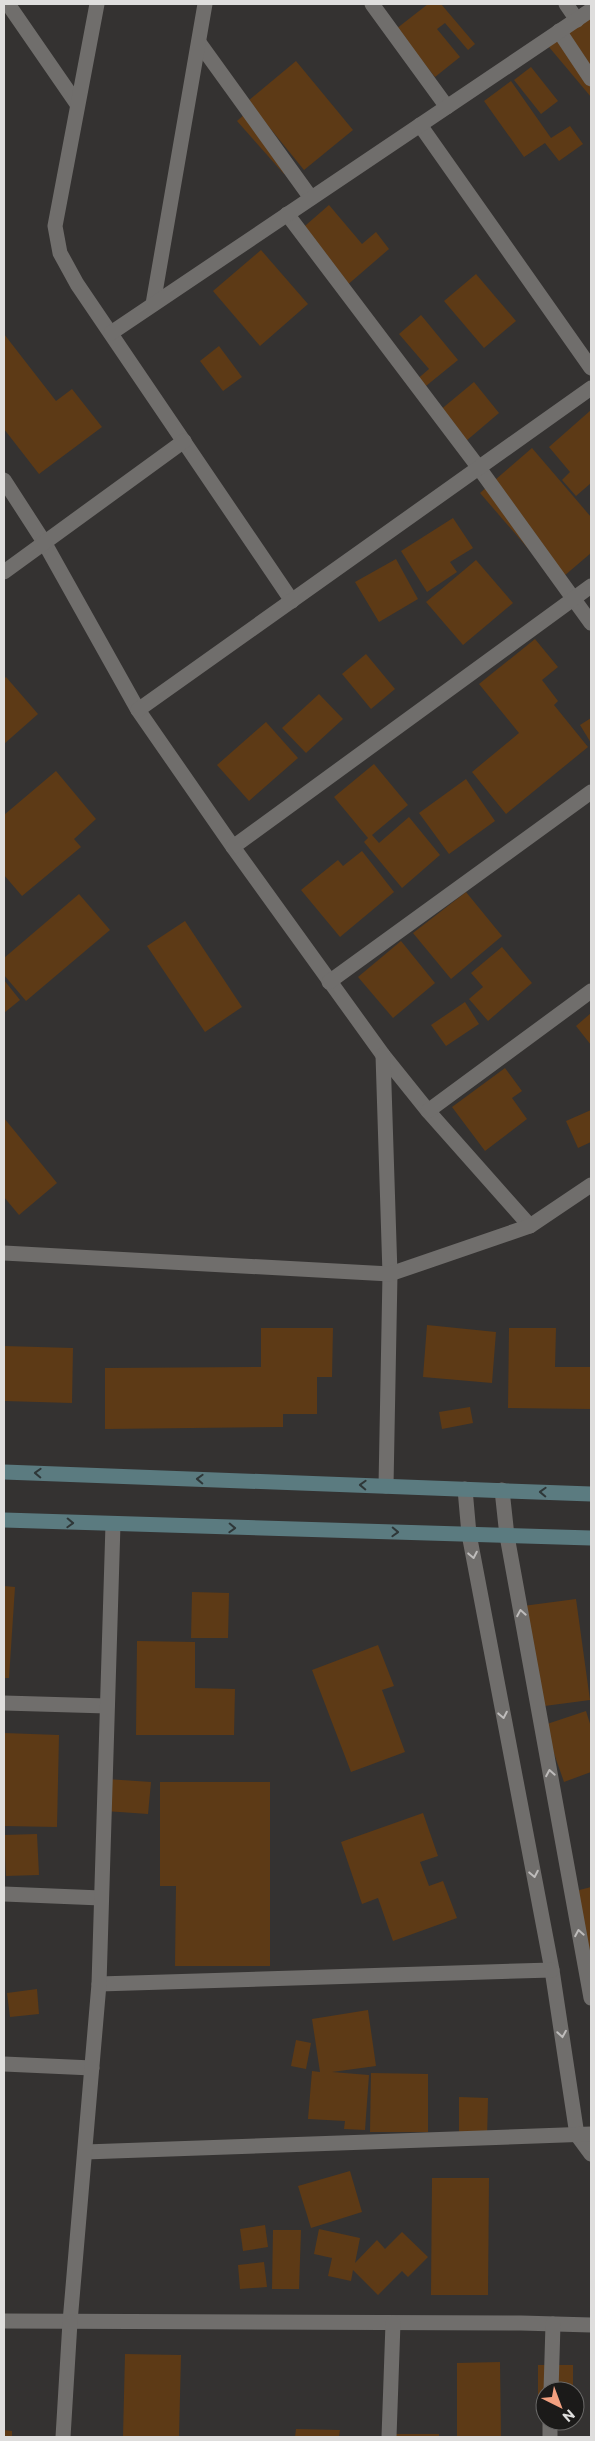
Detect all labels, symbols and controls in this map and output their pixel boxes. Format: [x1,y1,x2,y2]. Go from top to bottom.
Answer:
one-way arrow [34,1467,42,1478]
one-way arrow [196,1474,204,1484]
one-way arrow [358,1480,366,1491]
one-way arrow [538,1487,546,1497]
one-way arrow [66,1517,74,1528]
one-way arrow [229,1522,237,1533]
one-way arrow [391,1527,399,1538]
one-way arrow [467,1551,478,1560]
one-way arrow [517,1609,527,1618]
one-way arrow [498,1710,508,1719]
one-way arrow [546,1769,556,1778]
one-way arrow [528,1870,538,1879]
one-way arrow [575,1929,585,1937]
one-way arrow [556,2031,567,2039]
north arrow [535,2381,585,2431]
text: N [559,2406,579,2426]

